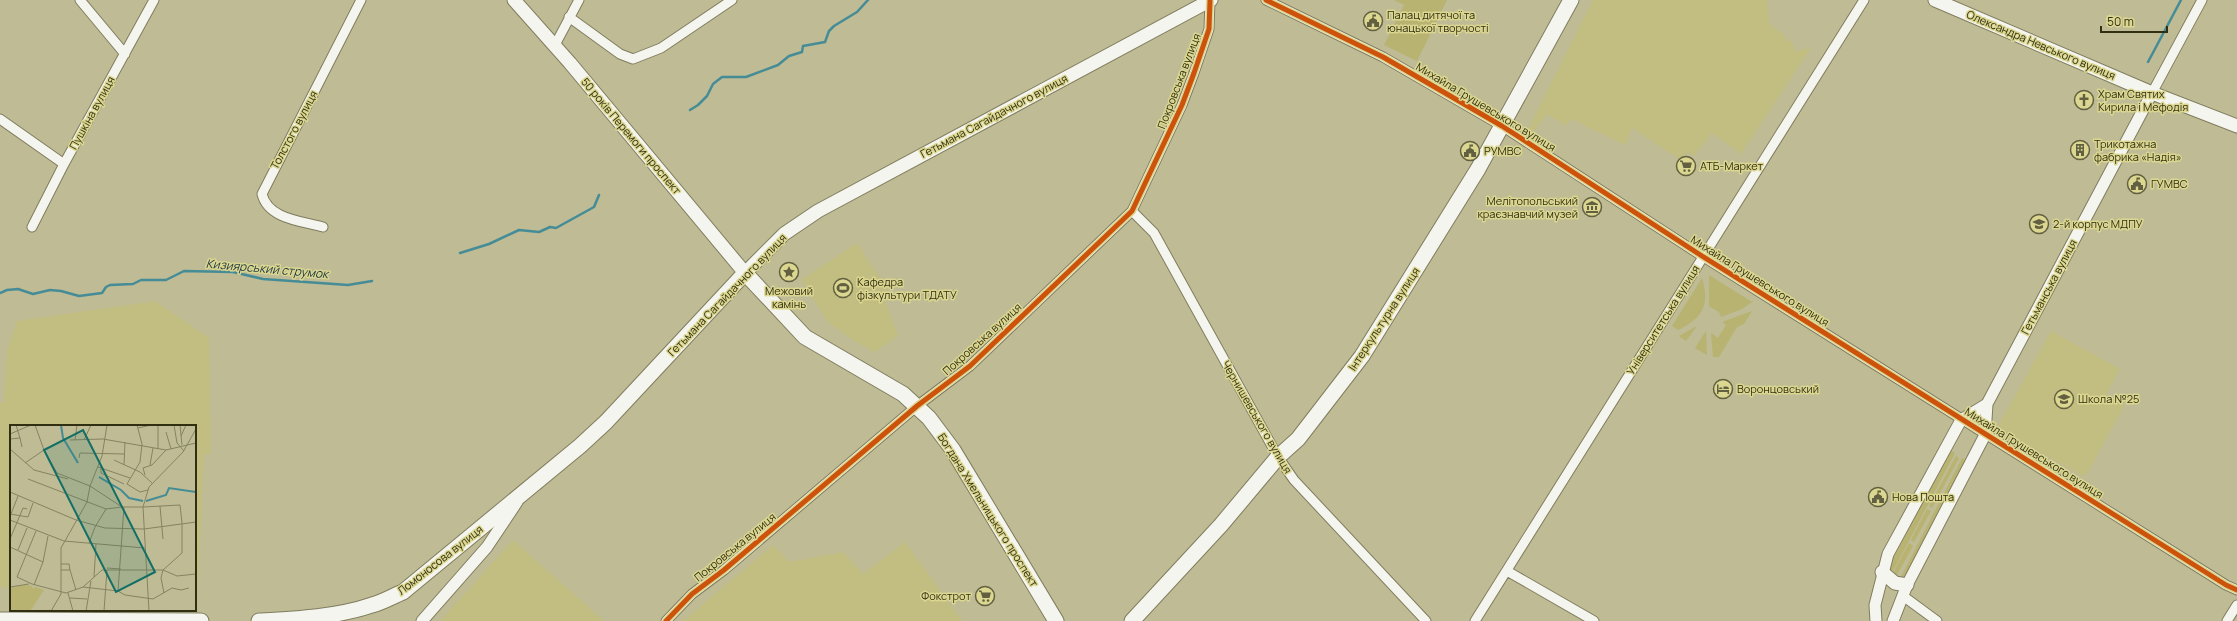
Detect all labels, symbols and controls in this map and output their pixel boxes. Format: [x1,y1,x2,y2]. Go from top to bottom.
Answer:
street label: Олександра Невського вулиця [1964,6,2118,83]
place label: Палац дитячої та юнацької творчості [1387,7,1489,35]
scale bar [2101,8,2167,34]
public building icon: Палац дитячої та юнацької творчості [1362,10,1384,32]
text: 50 m [2107,13,2134,30]
street label: Покровська вулиця [1153,31,1204,131]
street label: Михайла Грушевського вулиця [1414,59,1559,154]
street label: Гетьмана Сагайдачного вулиця [917,70,1070,161]
street label: Пушкіна вулиця [65,73,118,152]
street label: 50 років Перемоги проспект [578,74,685,198]
place label: Храм Святих Кирила і Мефодія [2098,86,2188,114]
street label: Толстого вулиця [266,88,321,172]
church icon: Храм Святих Кирила і Мефодія [2073,89,2095,111]
place label: Трикотажна фабрика «Надія» [2094,136,2182,164]
building icon: Трикотажна фабрика «Надія» [2069,139,2091,161]
public building icon: РУМВC [1459,140,1481,162]
place label: РУМВC [1484,143,1521,158]
supermarket icon: АТБ-Маркет [1675,155,1697,177]
place label: АТБ-Маркет [1700,158,1764,173]
public building icon: ГУМВС [2126,173,2148,195]
place label: ГУМВС [2151,176,2188,191]
place label: Мелітопольський краєзнавчий музей [1477,193,1578,221]
museum icon: Мелітопольський краєзнавчий музей [1581,196,1603,218]
school or university icon: 2-й корпус МДПУ [2028,213,2050,235]
place label: 2-й корпус МДПУ [2053,216,2143,231]
street label: Гетьмана Сагайдачного вулиця [664,230,789,359]
street label: Михайла Грушевського вулиця [1688,232,1832,329]
street label: Гетьманська вулиця [2017,237,2080,337]
water label: Кизиярський струмок [205,255,331,282]
place icon: Межовий камінь [778,261,800,283]
street label: Університетська вулиця [1623,262,1703,378]
street label: Інтеркультурна вулиця [1345,264,1423,373]
place label: Кафедра фізкультури ТДАТУ [857,274,957,302]
sports icon: Кафедра фізкультури ТДАТУ [832,277,854,299]
place label: Межовий камінь [765,283,813,311]
street label: Покровська вулиця [939,299,1024,378]
street label: Чернишевського вулиця [1219,358,1296,476]
hotel icon: Воронцовський [1712,378,1734,400]
place label: Воронцовський [1737,381,1819,396]
school or university icon: Школа №25 [2053,388,2075,410]
place label: Школа №25 [2078,391,2139,406]
street label: Михайла Грушевського вулиця [1962,404,2106,501]
inset map [10,425,196,611]
street label: Богдана Хмельницького проспект [935,430,1042,590]
public building icon: Нова Пошта [1867,486,1889,508]
place label: Нова Пошта [1892,489,1954,504]
street label: Покровська вулиця [691,509,779,584]
street label: Ломоносова вулиця [394,521,486,598]
supermarket icon: Фокстрот [974,585,996,607]
place label: Фокстрот [921,588,971,603]

